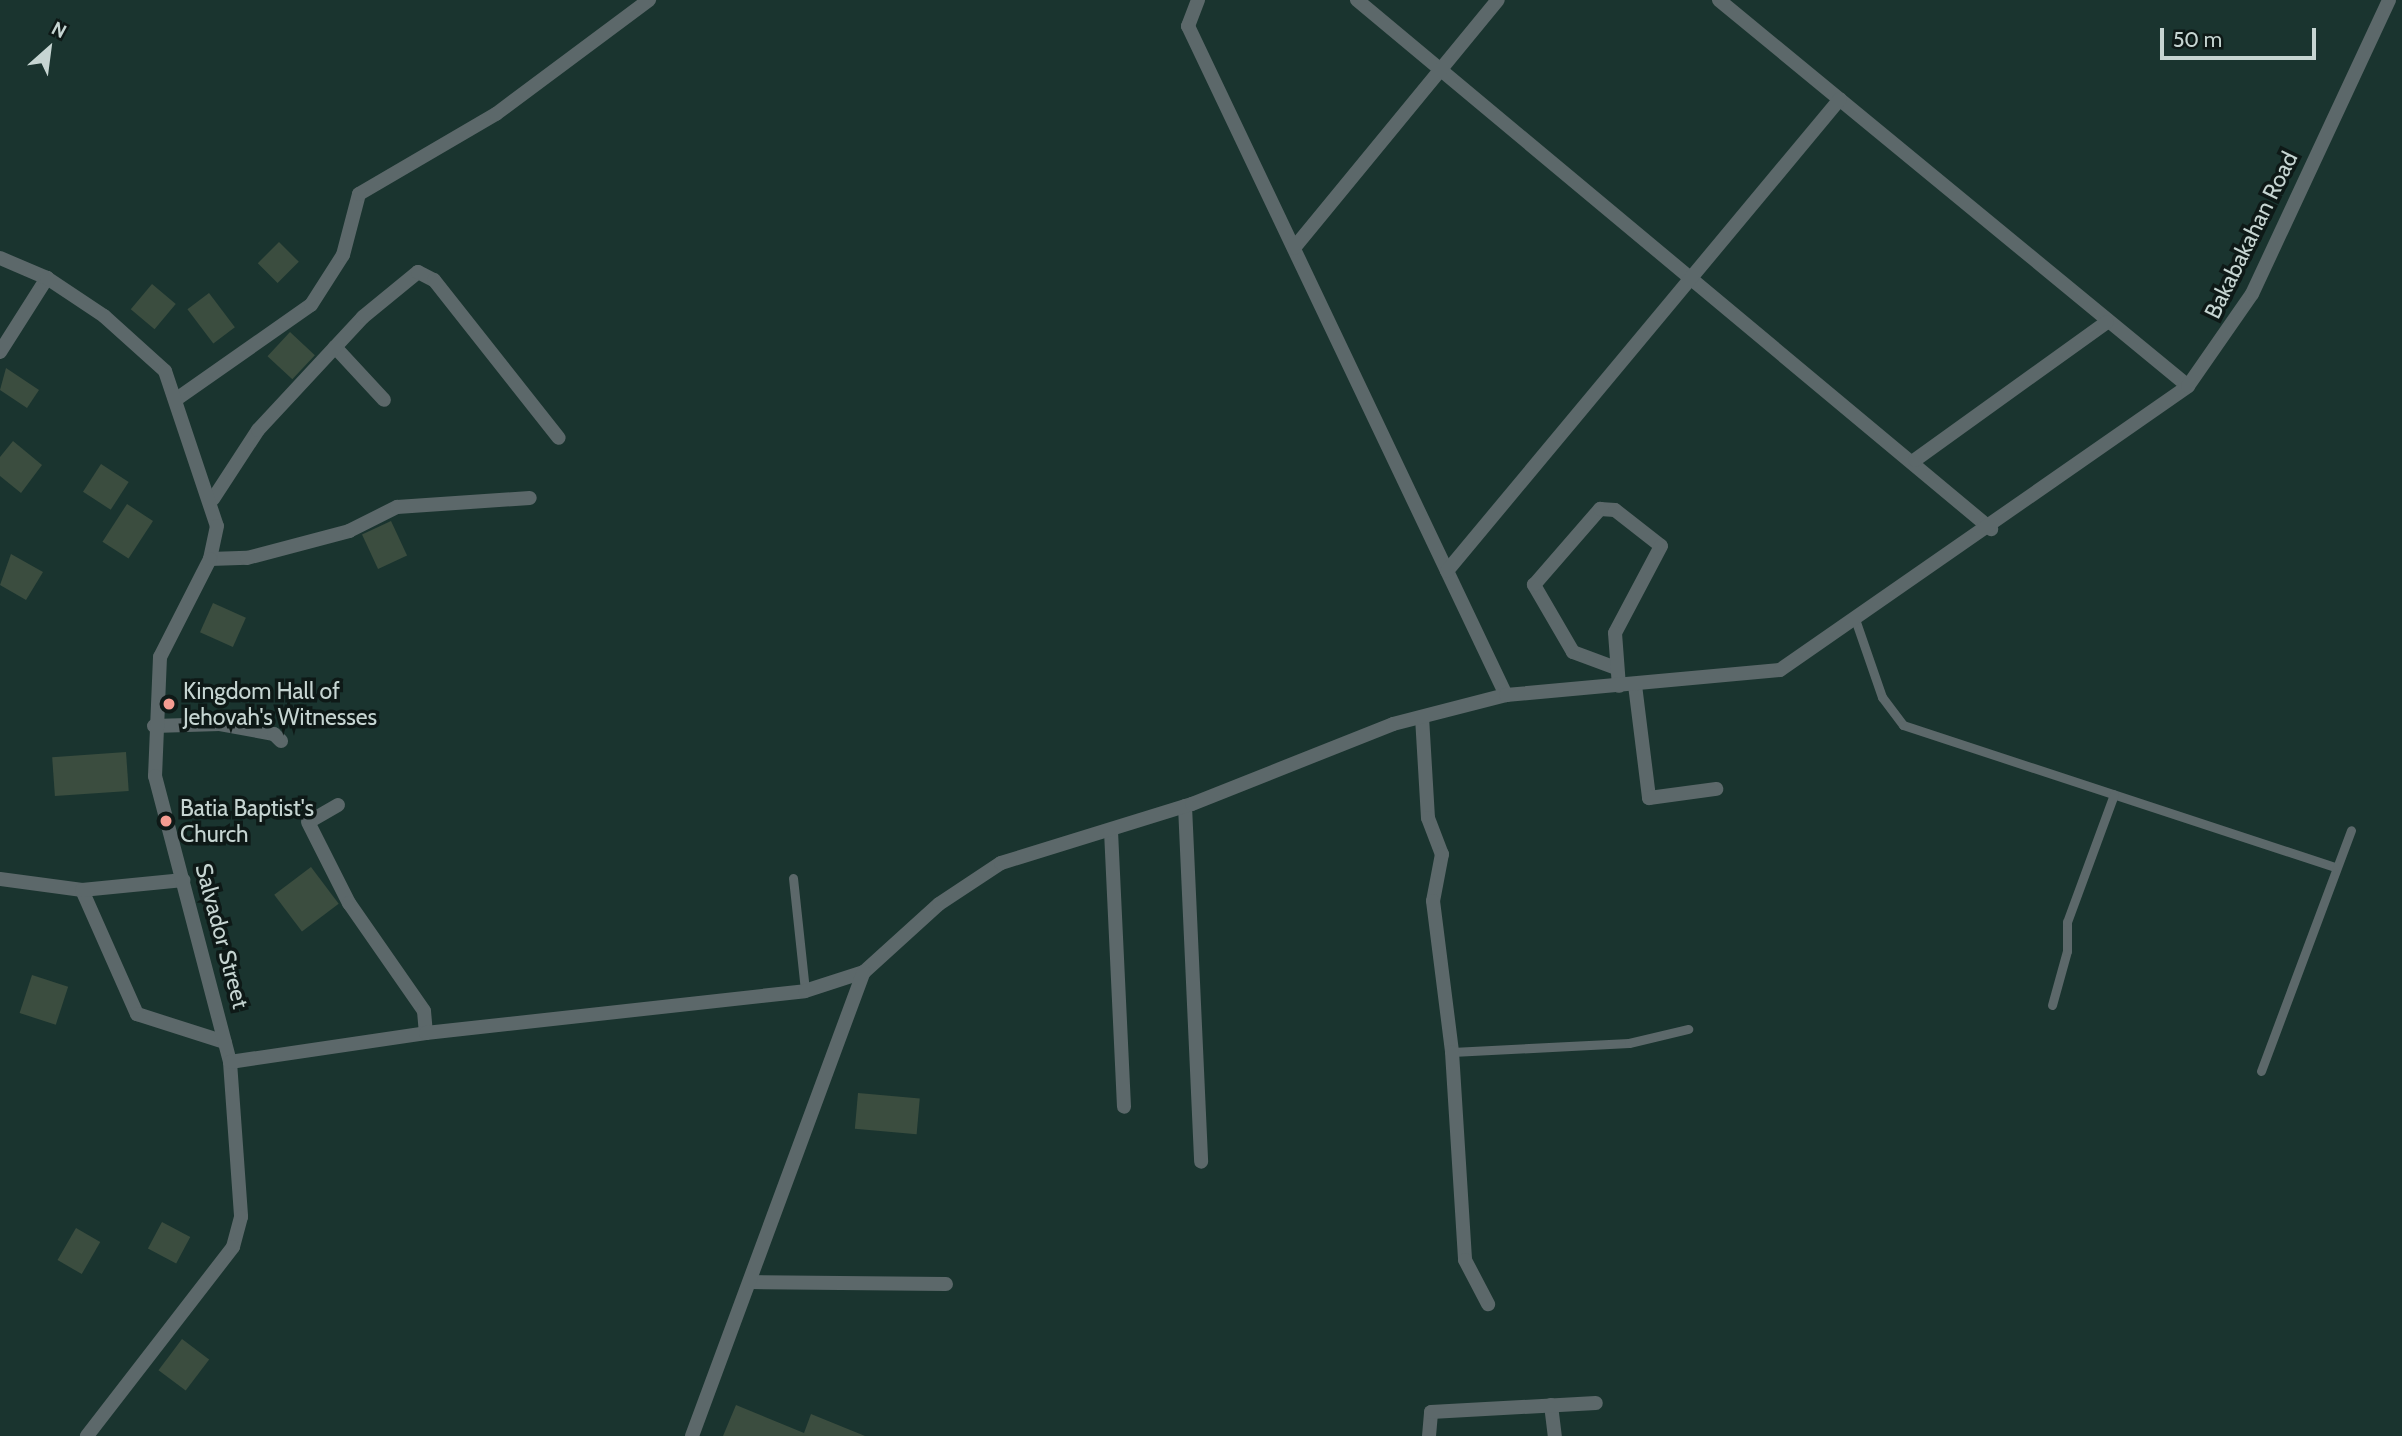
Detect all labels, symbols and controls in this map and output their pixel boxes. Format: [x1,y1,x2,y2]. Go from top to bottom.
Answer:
north arrow [14,14,84,84]
scale bar [2164,14,2320,58]
text: N [48,17,70,43]
text: 50 m [2173,27,2222,52]
street label: Bakabakahan Road [2199,147,2303,323]
place label: Kingdom Hall of Jehovah's Witnesses [183,677,377,731]
marker: Kingdom Hall of Jehovah's Witnesses [161,696,177,712]
place label: Batia Baptist's Church [180,794,314,848]
marker: Batia Baptist's Church [158,813,174,829]
street label: Salvador Street [189,861,255,1011]

